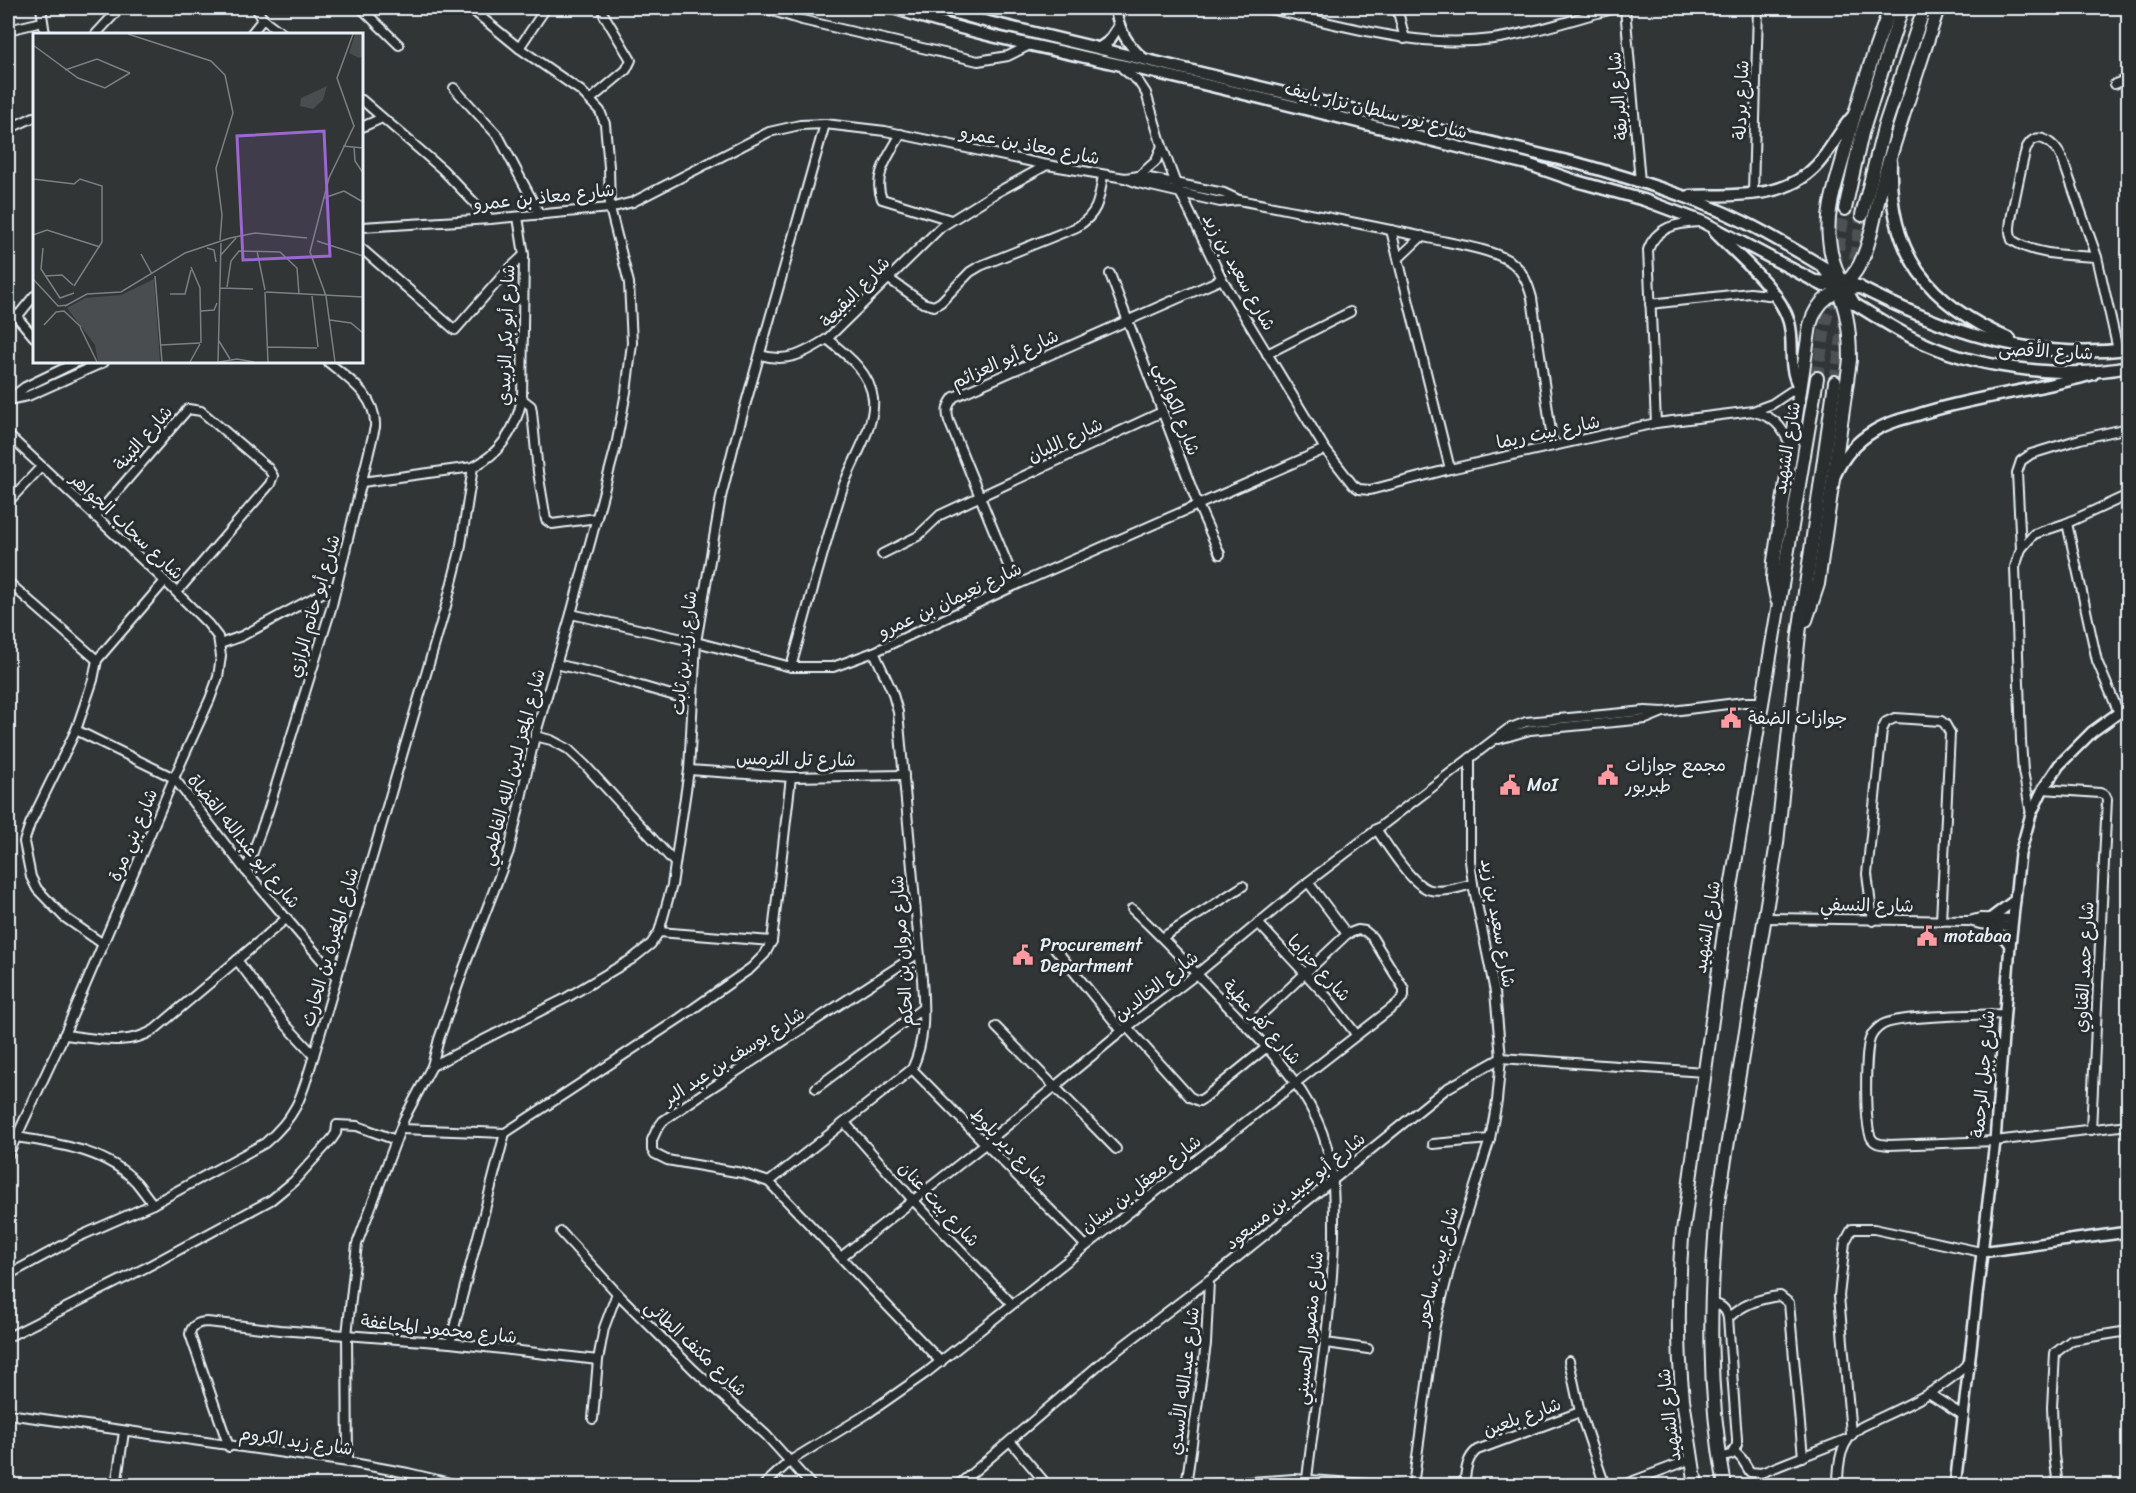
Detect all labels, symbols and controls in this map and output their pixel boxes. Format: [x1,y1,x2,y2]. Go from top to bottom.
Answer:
inset map [33,33,363,363]
street label: شارع البريقة [1598,50,1638,142]
street label: شارع بردلة [1724,60,1758,140]
street label: شارع نور سلطان نزار باييف [1281,72,1471,148]
street label: شارع معاذ بن عمرو [955,115,1103,174]
street label: شارع معاذ بن عمرو [470,174,616,221]
street label: شارع سعيد بن زيد [1193,207,1285,337]
street label: شارع البقيعة [812,248,898,336]
street label: شارع أبو بكر الزبيدي [488,264,524,406]
street label: شارع أبو العزائم [946,320,1064,398]
street label: شارع الأقصى [1998,333,2094,369]
street label: شارع الكواكبي [1145,358,1209,460]
street label: شارع التينة [105,398,181,478]
street label: شارع الشهيد [1764,399,1810,497]
street label: شارع بيت ريما [1493,405,1603,459]
street label: شارع اللبان [1022,408,1108,472]
street label: شارع سحاب الجواهر [61,463,192,588]
street label: شارع أبو حاتم الرازي [278,531,350,681]
street label: شارع نعيمان بن عمرو [871,553,1027,648]
street label: شارع زيد بن ثابت [662,589,706,717]
street label: شارع المعز لدين الله الفاطمي [471,665,555,869]
place label: جوازات الضفة [1748,702,1847,734]
public building icon: جوازات الضفة [1719,706,1743,730]
street label: شارع تل الترمس [736,742,856,776]
place label: مجمع جوازات طبربور [1624,749,1726,802]
public building icon: مجمع جوازات طبربور [1596,763,1620,787]
street label: شارع أبو عبدالله القضاة [179,766,309,916]
place label: MoI [1527,769,1560,801]
public building icon: MoI [1498,773,1522,797]
street label: شارع بني مرة [99,783,167,887]
street label: شارع سعيد بن زيد [1471,856,1525,990]
street label: شارع المغيرة بن الحارث [292,863,368,1031]
street label: شارع مروان بن الحكم [881,874,923,1028]
street label: شارع الشهيد [1684,878,1730,976]
street label: شارع النسفي [1820,888,1914,922]
street label: شارع حمد القناوي [2065,901,2103,1033]
place label: motabaa [1944,920,2012,952]
public building icon: motabaa [1915,924,1939,948]
street label: شارع حزاما [1279,927,1359,1009]
place label: Procurement Department [1040,929,1143,982]
street label: شارع الخالدين [1106,942,1206,1030]
public building icon: Procurement Department [1011,943,1035,967]
street label: شارع كفر عطية [1214,972,1310,1072]
street label: شارع يوسف بن عبد البر [655,998,812,1115]
street label: شارع جبل الرحمة [1961,1009,2005,1139]
street label: شارع دير بلوط [962,1099,1056,1195]
street label: شارع أبو عبيد بن مسعود [1217,1124,1373,1258]
street label: شارع معقل بن سنان [1073,1126,1209,1242]
street label: شارع بيت عنان [890,1153,988,1255]
street label: شارع بيت ساحور [1405,1203,1468,1331]
street label: شارع منصور الحسيني [1285,1249,1333,1407]
street label: شارع مكنف الطائي [637,1291,755,1405]
street label: شارع محمود المجاغفة [359,1305,519,1353]
street label: شارع عبدالله الأسدي [1159,1305,1209,1457]
street label: شارع الشهيد [1647,1367,1691,1463]
street label: شارع بلعين [1478,1388,1566,1446]
street label: شارع زيد الكروم [237,1417,355,1465]

